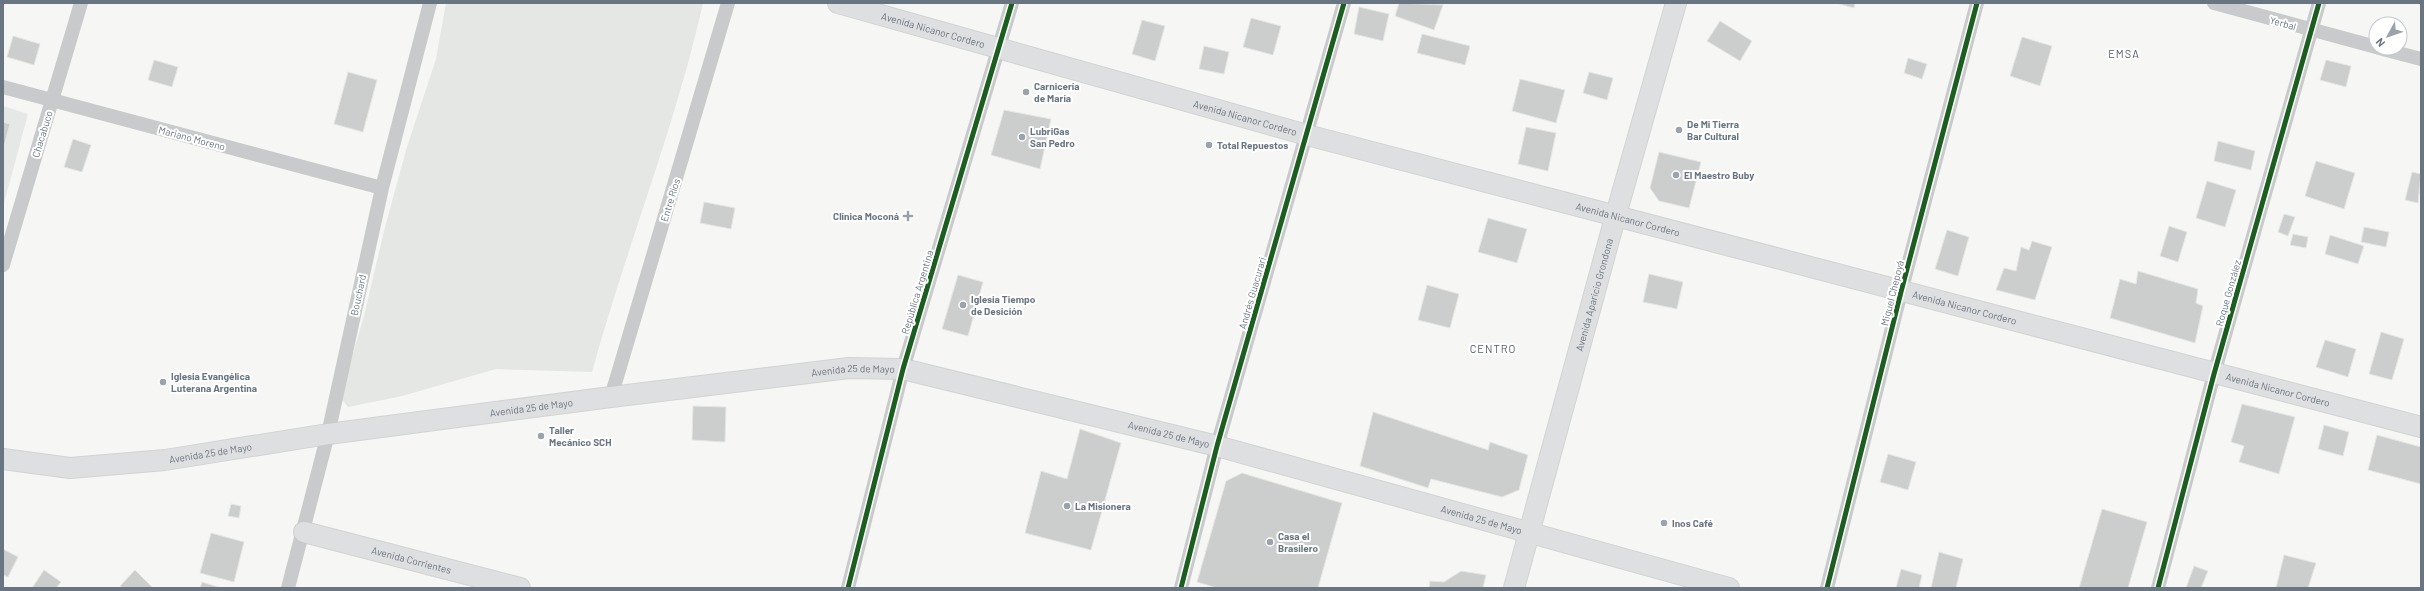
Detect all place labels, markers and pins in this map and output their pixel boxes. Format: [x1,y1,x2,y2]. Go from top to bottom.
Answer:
place label: Carnicería de María [1034,80,1079,104]
marker: Carnicería de María [1021,87,1031,97]
place label: De Mi Tierra Bar Cultural [1687,118,1739,142]
place label: LubriGas San Pedro [1030,125,1075,149]
marker: De Mi Tierra Bar Cultural [1674,125,1684,135]
marker: LubriGas San Pedro [1017,132,1027,142]
place label: Total Repuestos [1217,139,1288,151]
marker: Total Repuestos [1204,140,1214,150]
place label: El Maestro Buby [1684,169,1754,181]
marker: El Maestro Buby [1671,170,1681,180]
place label: Clínica Moconá [833,210,899,222]
marker: Clínica Moconá [902,210,914,222]
place label: Iglesia Tiempo de Desición [971,293,1036,317]
marker: Iglesia Tiempo de Desición [958,300,968,310]
place label: Iglesia Evangélica Luterana Argentina [171,370,257,394]
marker: Iglesia Evangélica Luterana Argentina [158,377,168,387]
place label: Taller Mecánico SCH [549,424,611,448]
marker: Taller Mecánico SCH [536,431,546,441]
place label: La Misionera [1075,500,1131,512]
marker: La Misionera [1062,501,1072,511]
place label: Inos Café [1672,517,1713,529]
marker: Inos Café [1659,518,1669,528]
place label: Casa el Brasilero [1278,530,1318,554]
marker: Casa el Brasilero [1265,537,1275,547]

